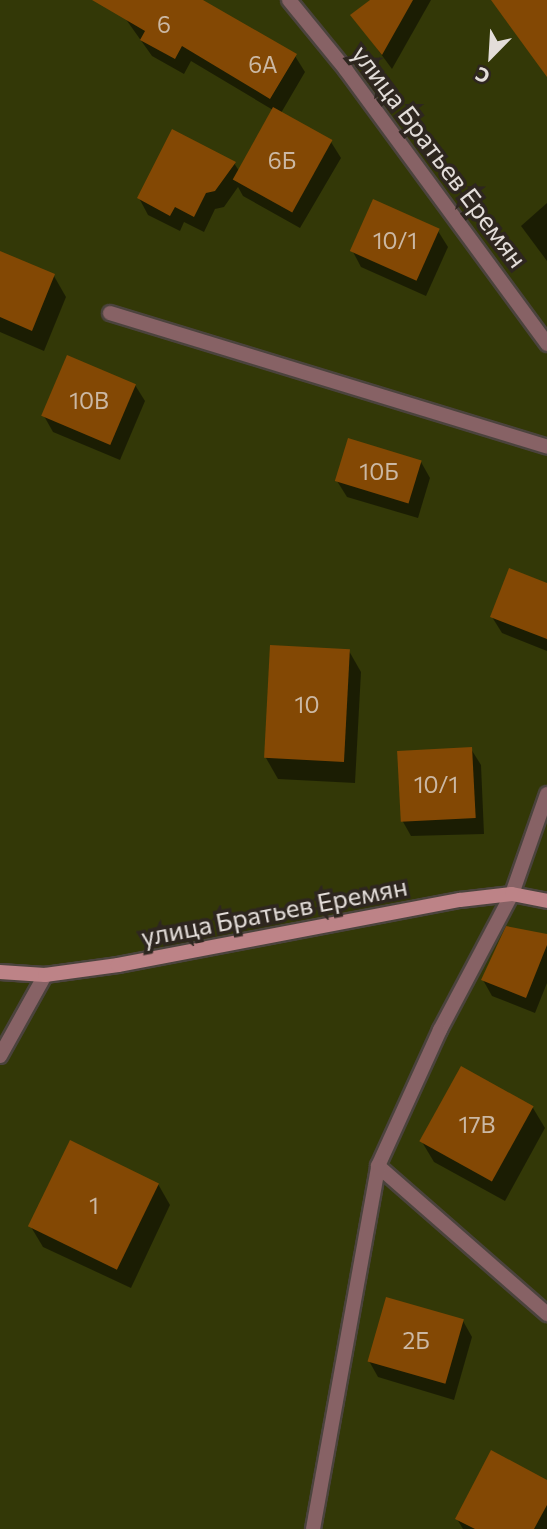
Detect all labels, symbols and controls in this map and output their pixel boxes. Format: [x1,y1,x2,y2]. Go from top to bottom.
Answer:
house number: 6 [157,10,171,38]
north arrow [456,21,526,91]
street label: улица Братьев Еремян [346,39,534,273]
house number: 6А [248,50,278,78]
text: С [472,62,493,89]
house number: 6Б [268,146,296,174]
house number: 10/1 [373,226,417,254]
house number: 10В [69,386,109,414]
house number: 10Б [359,457,399,485]
house number: 10 [295,690,319,718]
house number: 10/1 [414,770,458,798]
street label: улица Братьев Еремян [138,870,410,952]
house number: 17В [459,1110,495,1138]
house number: 1 [89,1191,99,1219]
house number: 2Б [402,1326,430,1354]

